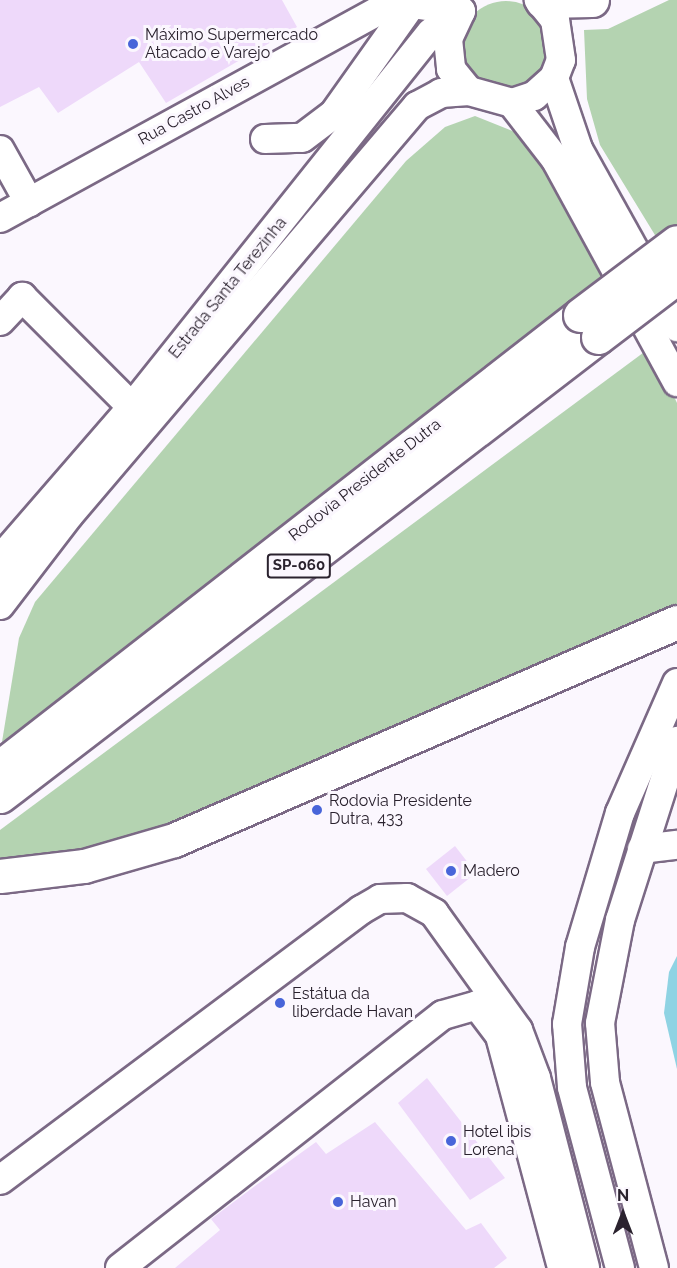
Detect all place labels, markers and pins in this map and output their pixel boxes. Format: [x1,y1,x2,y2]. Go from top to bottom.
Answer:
place label: Máximo Supermercado Atacado e Varejo [145,25,318,63]
marker: Máximo Supermercado Atacado e Varejo [126,37,140,51]
place label: Rodovia Presidente Dutra, 433 [329,791,472,829]
marker: Rodovia Presidente Dutra, 433 [310,803,324,817]
place label: Madero [463,861,520,881]
marker: Madero [444,864,458,878]
place label: Estátua da liberdade Havan [292,984,413,1022]
marker: Estátua da liberdade Havan [273,996,287,1010]
place label: Hotel ibis Lorena [463,1122,532,1160]
marker: Hotel ibis Lorena [444,1134,458,1148]
place label: Havan [350,1192,397,1212]
marker: Havan [331,1195,345,1209]

